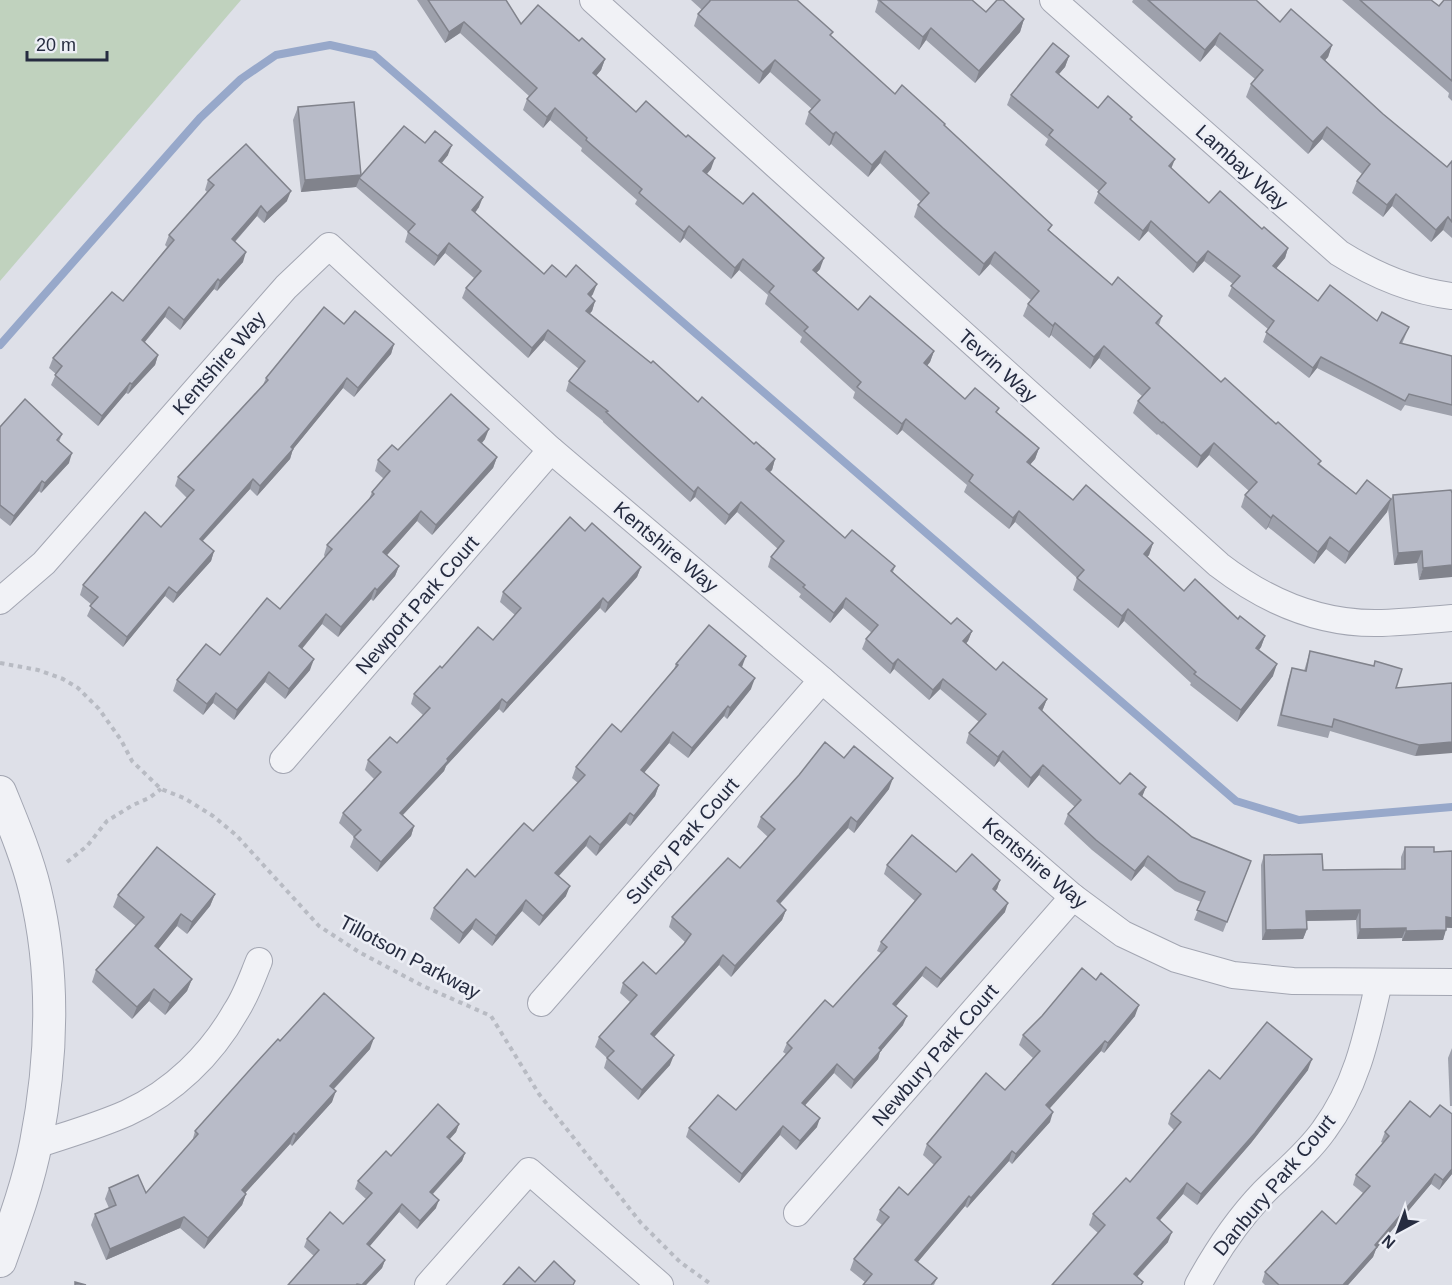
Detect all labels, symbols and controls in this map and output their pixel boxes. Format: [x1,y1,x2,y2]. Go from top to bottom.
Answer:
scale bar [27,24,106,62]
text: 20 m [36,35,76,55]
street label: Lambay Way [1192,120,1292,214]
street label: Kentshire Way [168,307,270,419]
street label: Tevrin Way [954,325,1042,407]
street label: Kentshire Way [609,497,723,597]
street label: Newport Park Court [351,531,483,678]
street label: Surrey Park Court [621,773,743,909]
street label: Kentshire Way [978,813,1092,913]
street label: Tillotson Parkway [336,911,484,1003]
street label: Newbury Park Court [868,980,1003,1130]
street label: Danbury Park Court [1209,1110,1340,1260]
north arrow [1368,1201,1428,1261]
text: N [1379,1232,1398,1252]

